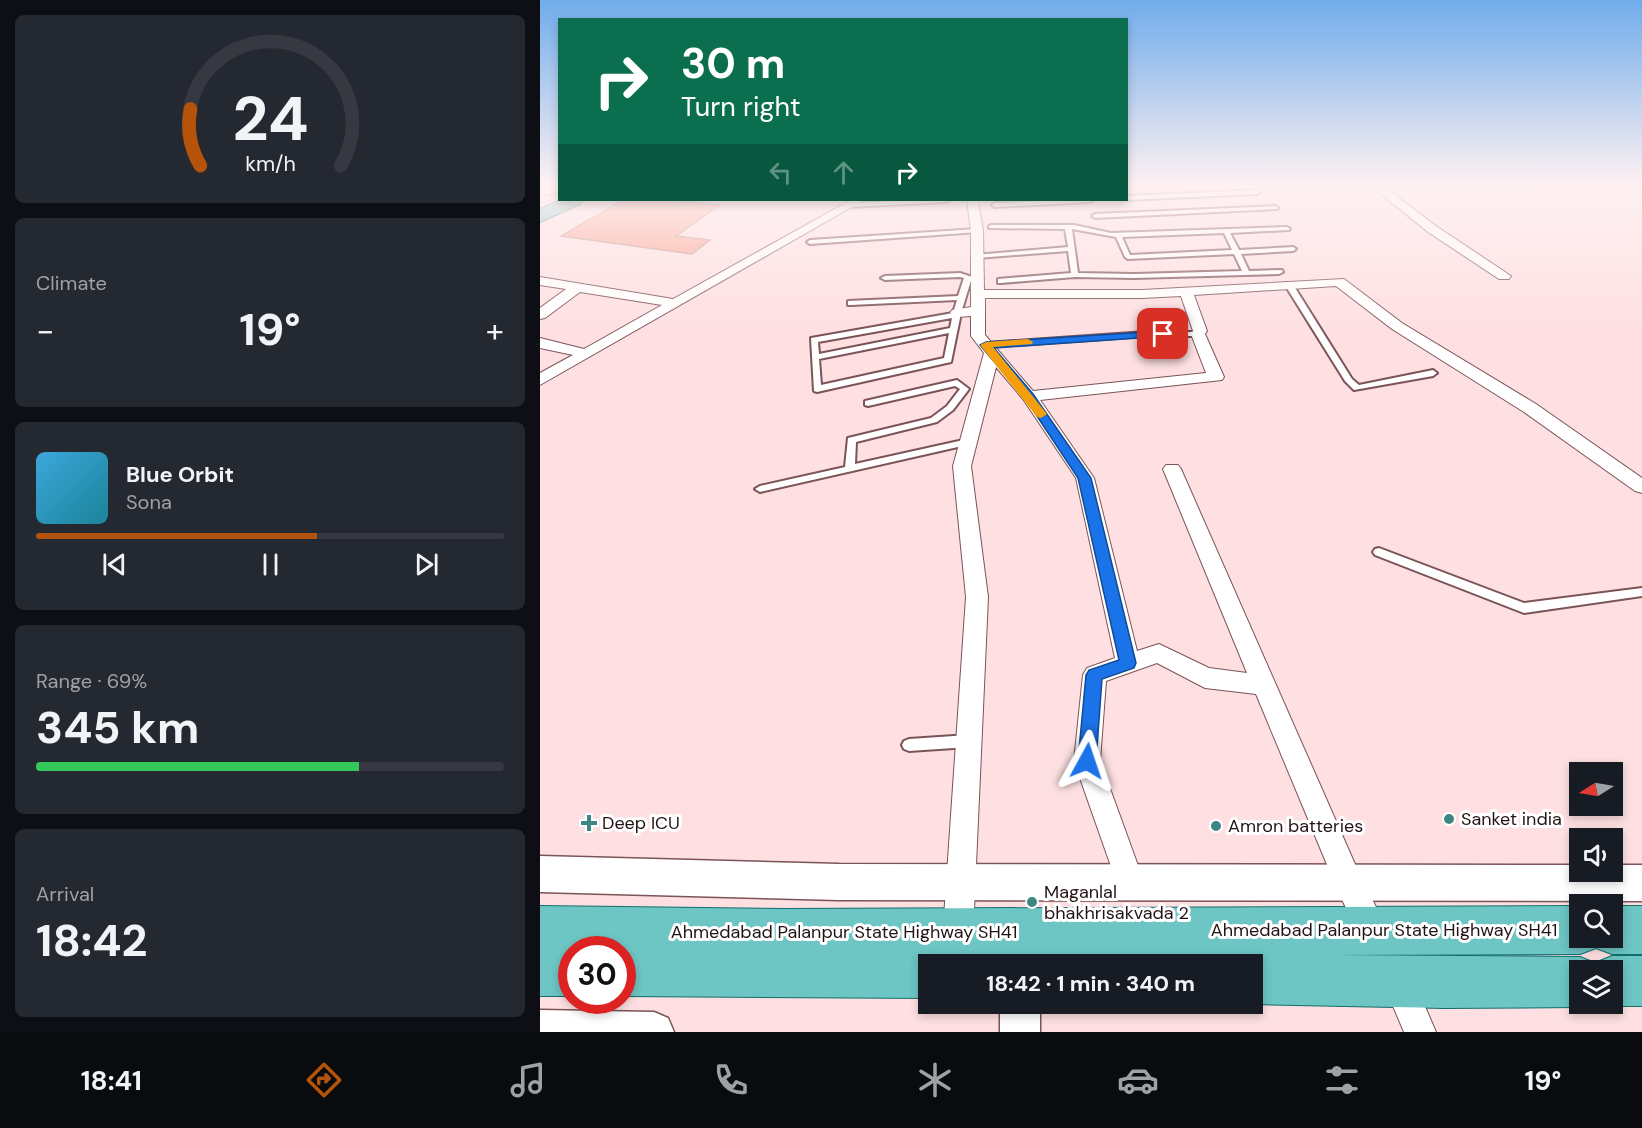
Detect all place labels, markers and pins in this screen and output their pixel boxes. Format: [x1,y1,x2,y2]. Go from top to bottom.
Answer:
pin [1137,308,1188,359]
place label: Sanket india [1461,807,1562,831]
place label: Deep ICU [602,811,680,835]
marker: Sanket india [1442,812,1456,826]
marker: Deep ICU [580,814,598,832]
place label: Amron batteries [1228,814,1363,838]
marker: Amron batteries [1209,819,1223,833]
place label: Maganlal bhakhrisakvada 2 [1044,880,1189,925]
marker: Maganlal bhakhrisakvada 2 [1025,895,1039,909]

